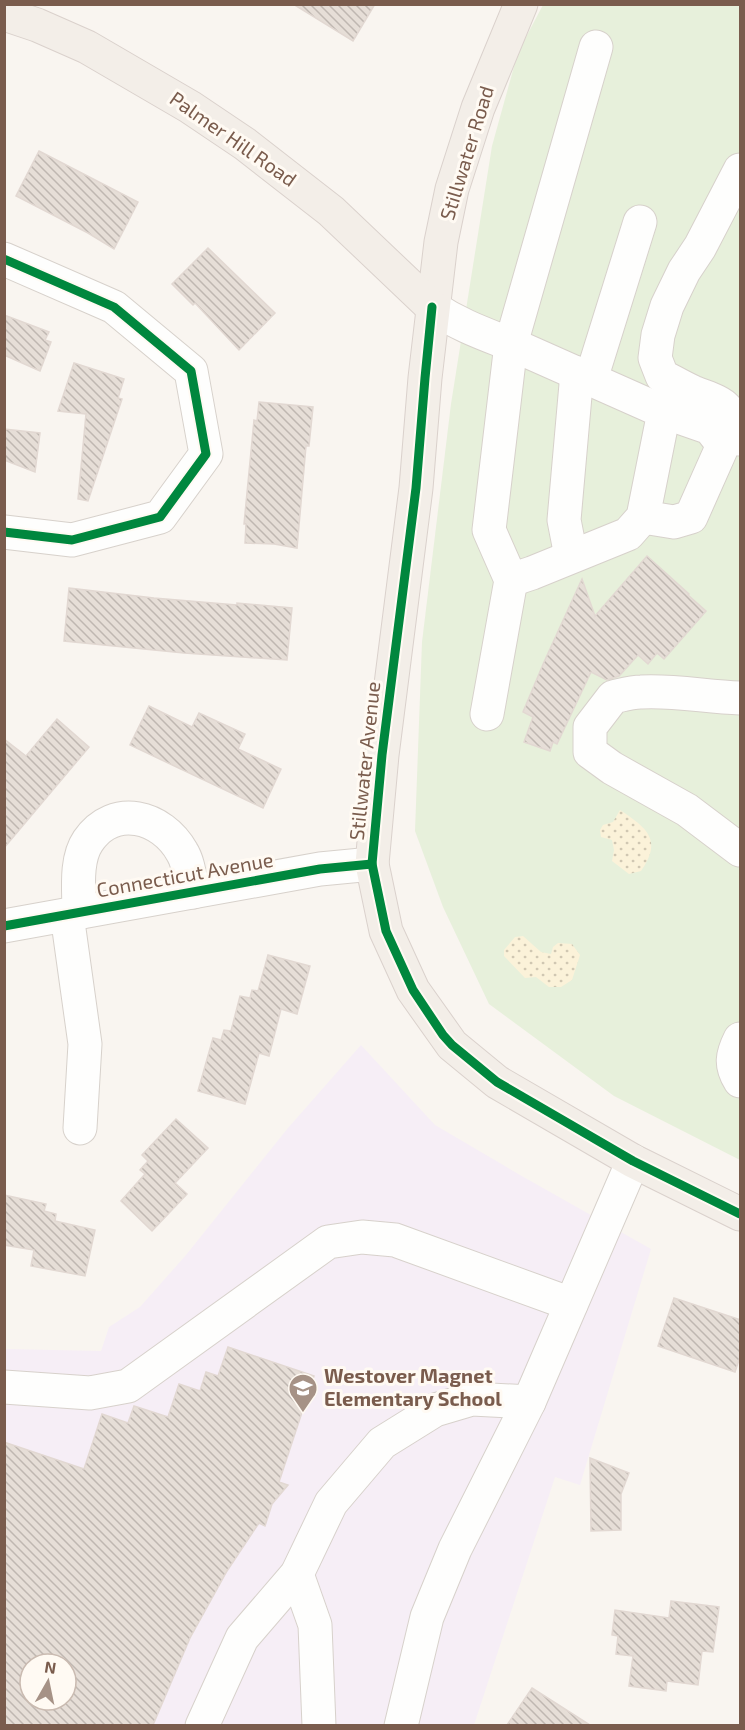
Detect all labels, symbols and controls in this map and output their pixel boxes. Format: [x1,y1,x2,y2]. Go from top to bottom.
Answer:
street label: Stillwater Road [434,83,498,223]
street label: Palmer Hill Road [166,86,302,191]
street label: Stillwater Avenue [344,680,384,842]
street label: Connecticut Avenue [95,847,275,901]
place label: Westover Magnet Elementary School [324,1363,502,1411]
school or university icon: Westover Magnet Elementary School [287,1372,319,1414]
north arrow [18,1652,78,1712]
text: N [43,1656,58,1677]

